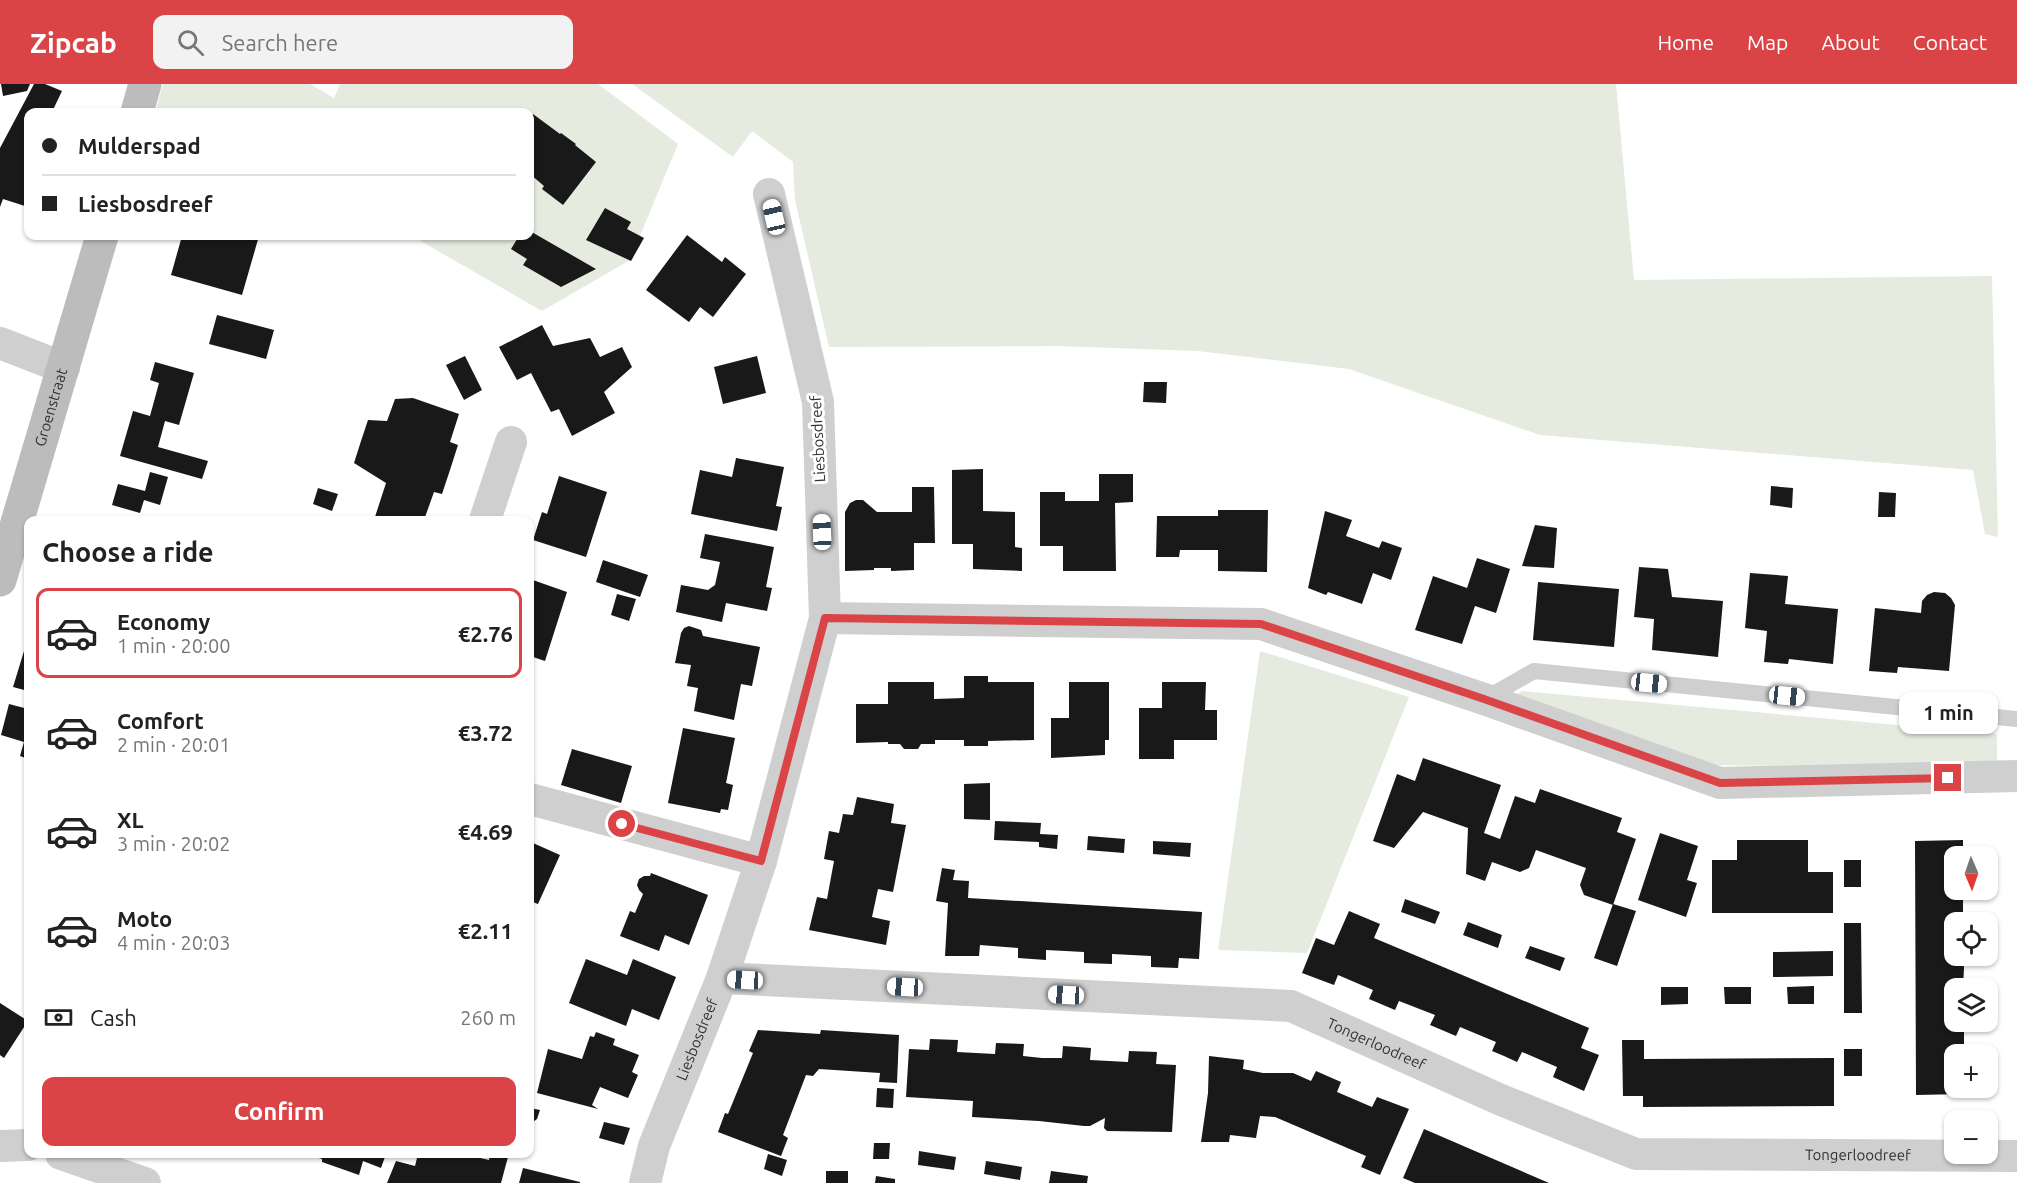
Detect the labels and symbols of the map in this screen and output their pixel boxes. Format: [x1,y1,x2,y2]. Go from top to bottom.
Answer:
car [761,197,787,237]
street label: Groenstraat [31,366,70,448]
street label: Liesbosdreef [807,395,828,483]
car [812,514,832,550]
car [1630,672,1668,694]
car [1768,685,1806,707]
callout: 1 min [1898,691,1998,733]
route end [1934,764,1961,791]
route start [608,810,635,837]
north arrow [1944,846,1998,900]
car [727,970,763,990]
car [887,977,923,997]
car [1048,985,1084,1005]
street label: Liesbosdreef [672,996,721,1083]
street label: Tongerloodreef [1325,1014,1428,1073]
street label: Tongerloodreef [1805,1146,1911,1163]

